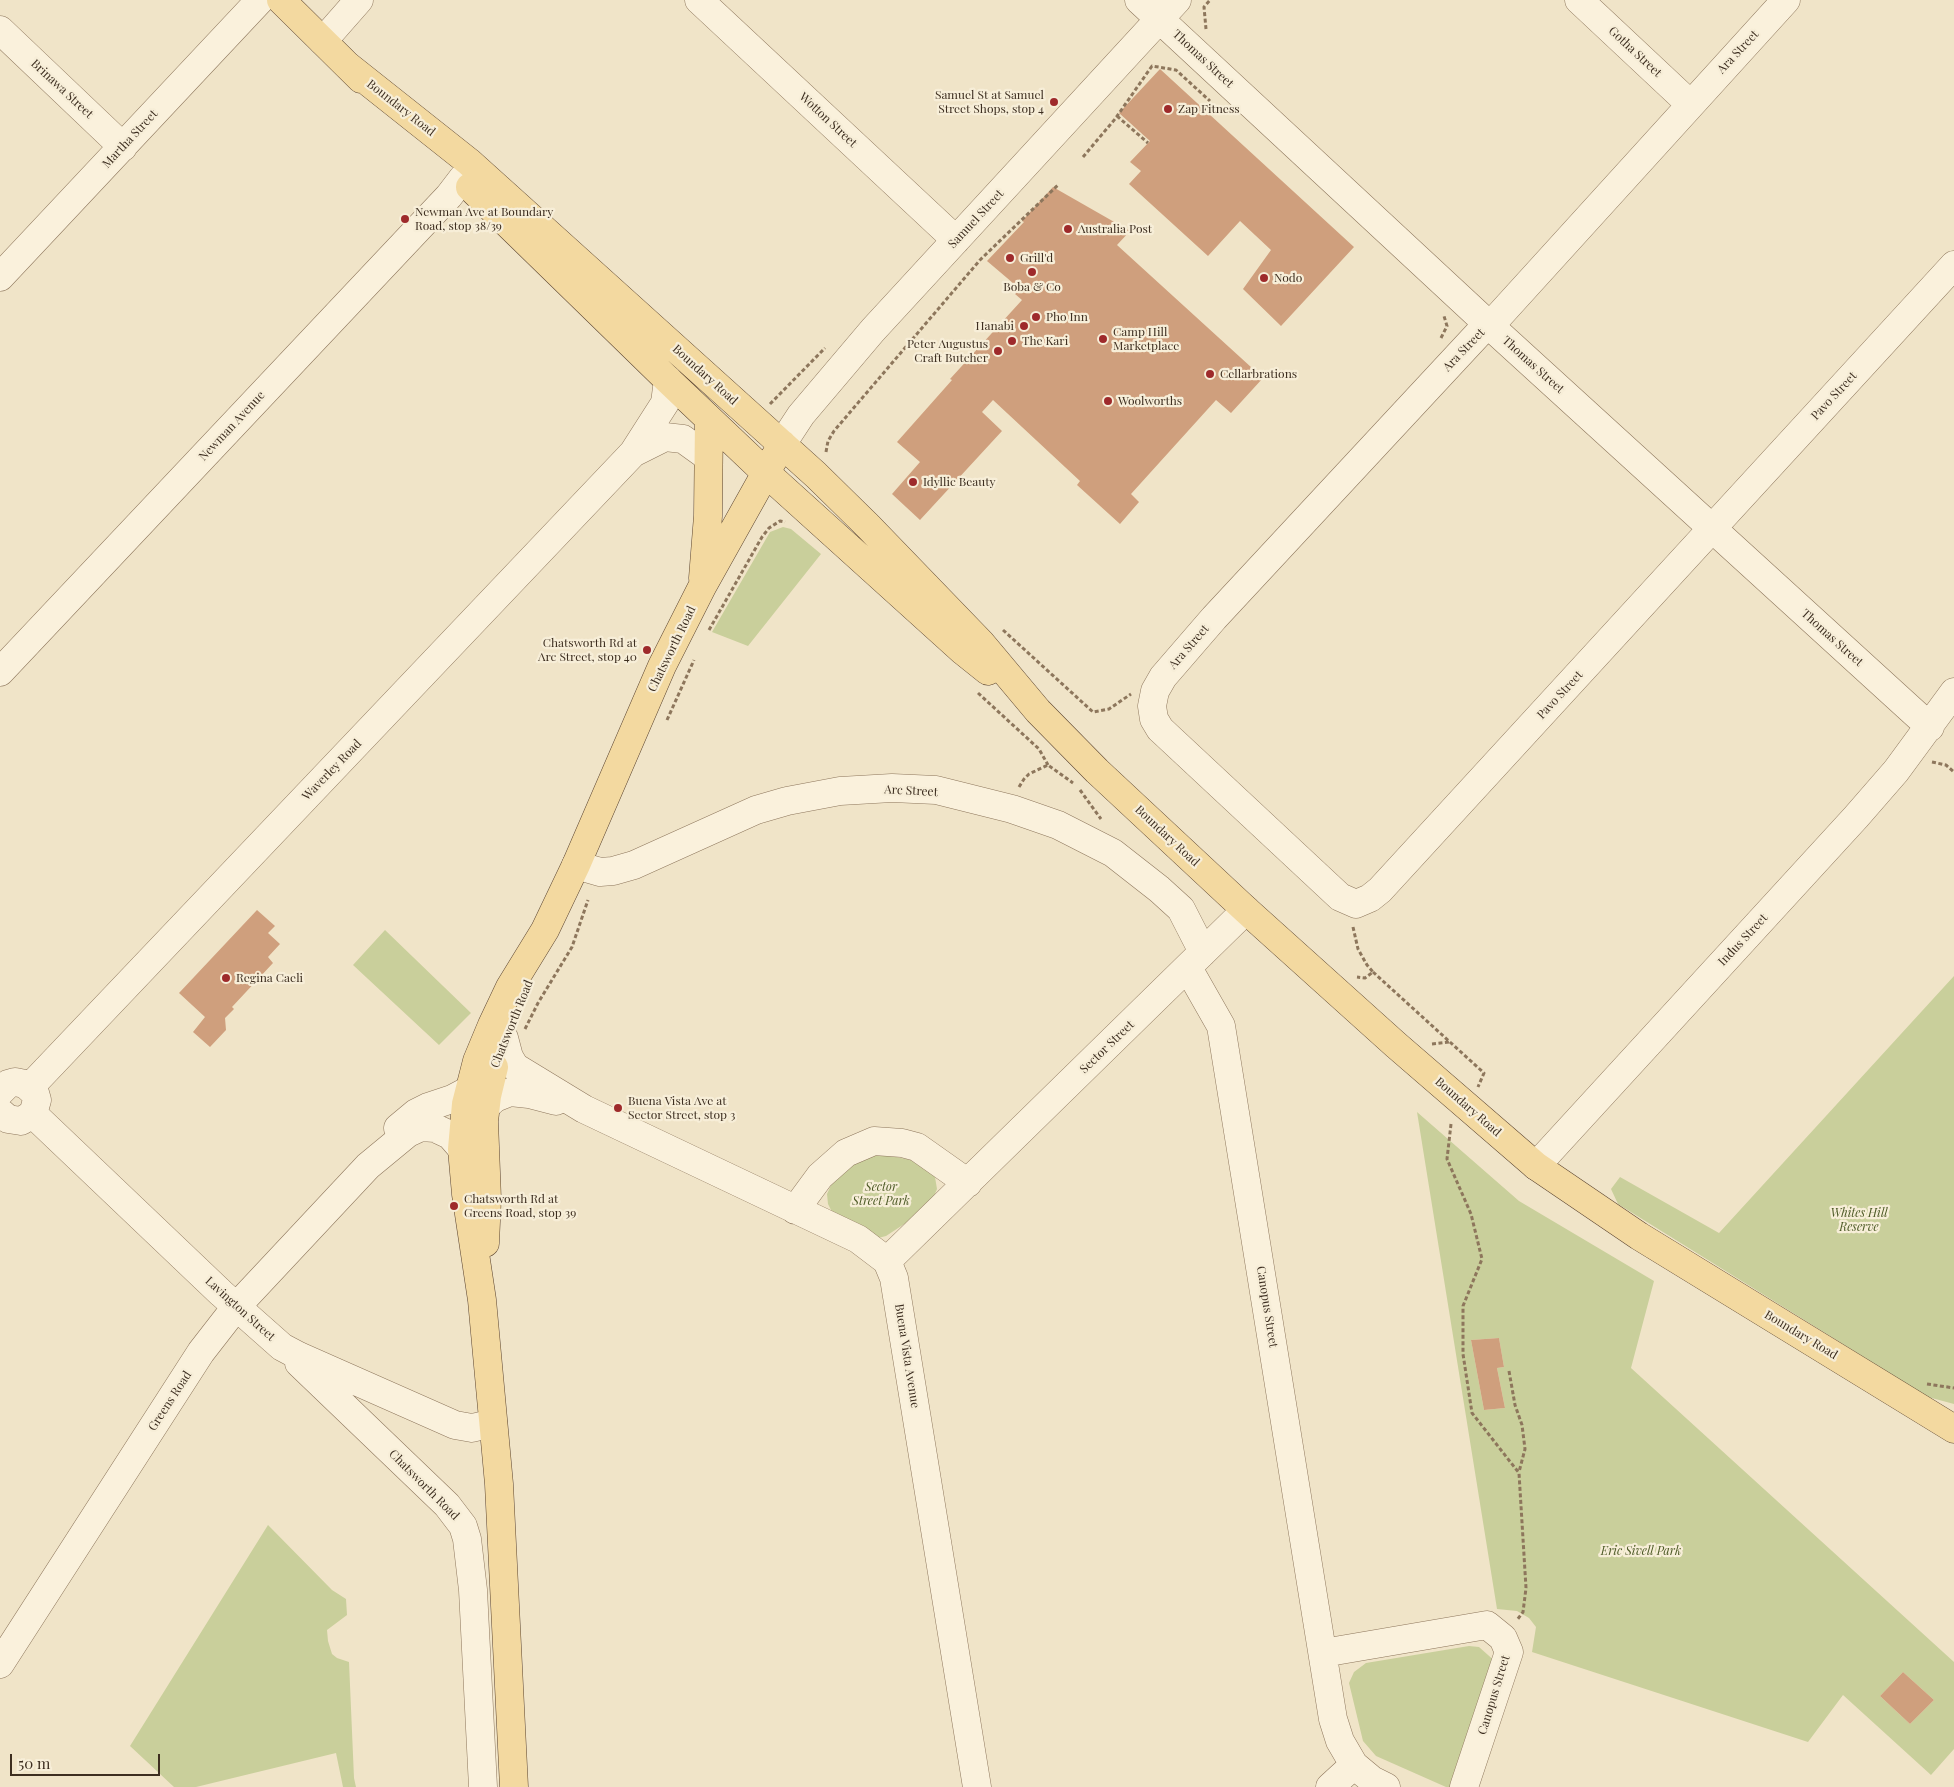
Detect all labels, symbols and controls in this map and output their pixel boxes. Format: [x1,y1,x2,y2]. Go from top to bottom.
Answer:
street label: Gotha Street [1605,24,1665,80]
street label: Thomas Street [1169,27,1237,91]
street label: Ara Street [1714,27,1762,77]
street label: Brinawa Street [28,57,96,121]
street label: Boundary Road [364,77,438,139]
place label: Samuel St at Samuel Street Shops, stop 4 [935,88,1044,116]
street label: Wotton Street [796,90,860,150]
marker: Samuel St at Samuel Street Shops, stop 4 [1048,96,1060,108]
place label: Zap Fitness [1178,102,1240,116]
marker: Zap Fitness [1162,103,1174,115]
street label: Martha Street [99,107,161,171]
street label: Samuel Street [945,187,1007,251]
place label: Newman Ave at Boundary Road, stop 38/39 [415,205,553,233]
marker: Newman Ave at Boundary Road, stop 38/39 [399,213,411,225]
place label: Australia Post [1078,222,1152,236]
marker: Australia Post [1062,223,1074,235]
place label: Grill'd [1020,251,1053,265]
marker: Grill'd [1004,252,1016,264]
marker: Boba & Co [1026,266,1038,278]
place label: Nodo [1274,271,1302,285]
marker: Nodo [1258,272,1270,284]
place label: Boba & Co [1003,280,1061,294]
place label: Pho Inn [1046,310,1088,324]
marker: Pho Inn [1030,311,1042,323]
place label: Hanabi [976,319,1014,333]
marker: Hanabi [1018,320,1030,332]
place label: Camp Hill Marketplace [1113,325,1179,353]
street label: Ara Street [1440,326,1488,374]
marker: Camp Hill Marketplace [1097,333,1109,345]
street label: Thomas Street [1499,333,1567,397]
place label: The Kari [1022,334,1068,348]
marker: The Kari [1006,335,1018,347]
place label: Peter Augustus Craft Butcher [907,337,988,365]
street label: Boundary Road [669,342,741,408]
marker: Peter Augustus Craft Butcher [992,345,1004,357]
place label: Cellarbrations [1220,367,1297,381]
marker: Cellarbrations [1204,368,1216,380]
street label: Pavo Street [1808,369,1860,423]
street label: Newman Avenue [196,388,268,464]
place label: Woolworths [1118,394,1182,408]
marker: Woolworths [1102,395,1114,407]
place label: Idyllic Beauty [923,475,996,489]
marker: Idyllic Beauty [907,476,919,488]
street label: Chatsworth Road [645,604,699,694]
street label: Thomas Street [1798,606,1866,670]
street label: Ara Street [1166,622,1212,672]
place label: Chatsworth Rd at Arc Street, stop 40 [538,636,637,664]
marker: Chatsworth Rd at Arc Street, stop 40 [641,644,653,656]
street label: Pavo Street [1534,668,1586,722]
street label: Waverley Road [299,737,365,803]
street label: Arc Street [884,782,938,800]
street label: Boundary Road [1132,802,1202,870]
street label: Indus Street [1715,911,1771,969]
place label: Regina Caeli [236,971,303,985]
marker: Regina Caeli [220,972,232,984]
street label: Chatsworth Road [488,978,536,1070]
street label: Sector Street [1077,1018,1137,1076]
street label: Boundary Road [1432,1074,1504,1140]
place label: Buena Vista Ave at Sector Street, stop 3 [628,1094,735,1122]
marker: Buena Vista Ave at Sector Street, stop 3 [612,1102,624,1114]
park label: Sector Street Park [852,1180,910,1208]
place label: Chatsworth Rd at Greens Road, stop 39 [464,1192,576,1220]
marker: Chatsworth Rd at Greens Road, stop 39 [448,1200,460,1212]
park label: Whites Hill Reserve [1830,1206,1888,1234]
street label: Canopus Street [1253,1265,1281,1349]
street label: Lavington Street [202,1274,278,1344]
street label: Buena Vista Avenue [892,1303,922,1409]
street label: Boundary Road [1762,1308,1840,1362]
street label: Greens Road [145,1368,195,1434]
street label: Chatsworth Road [386,1447,462,1523]
park label: Eric Sivell Park [1601,1544,1681,1558]
street label: Canopus Street [1475,1653,1513,1737]
scale bar [12,1744,162,1776]
text: 50 m [18,1753,50,1773]

